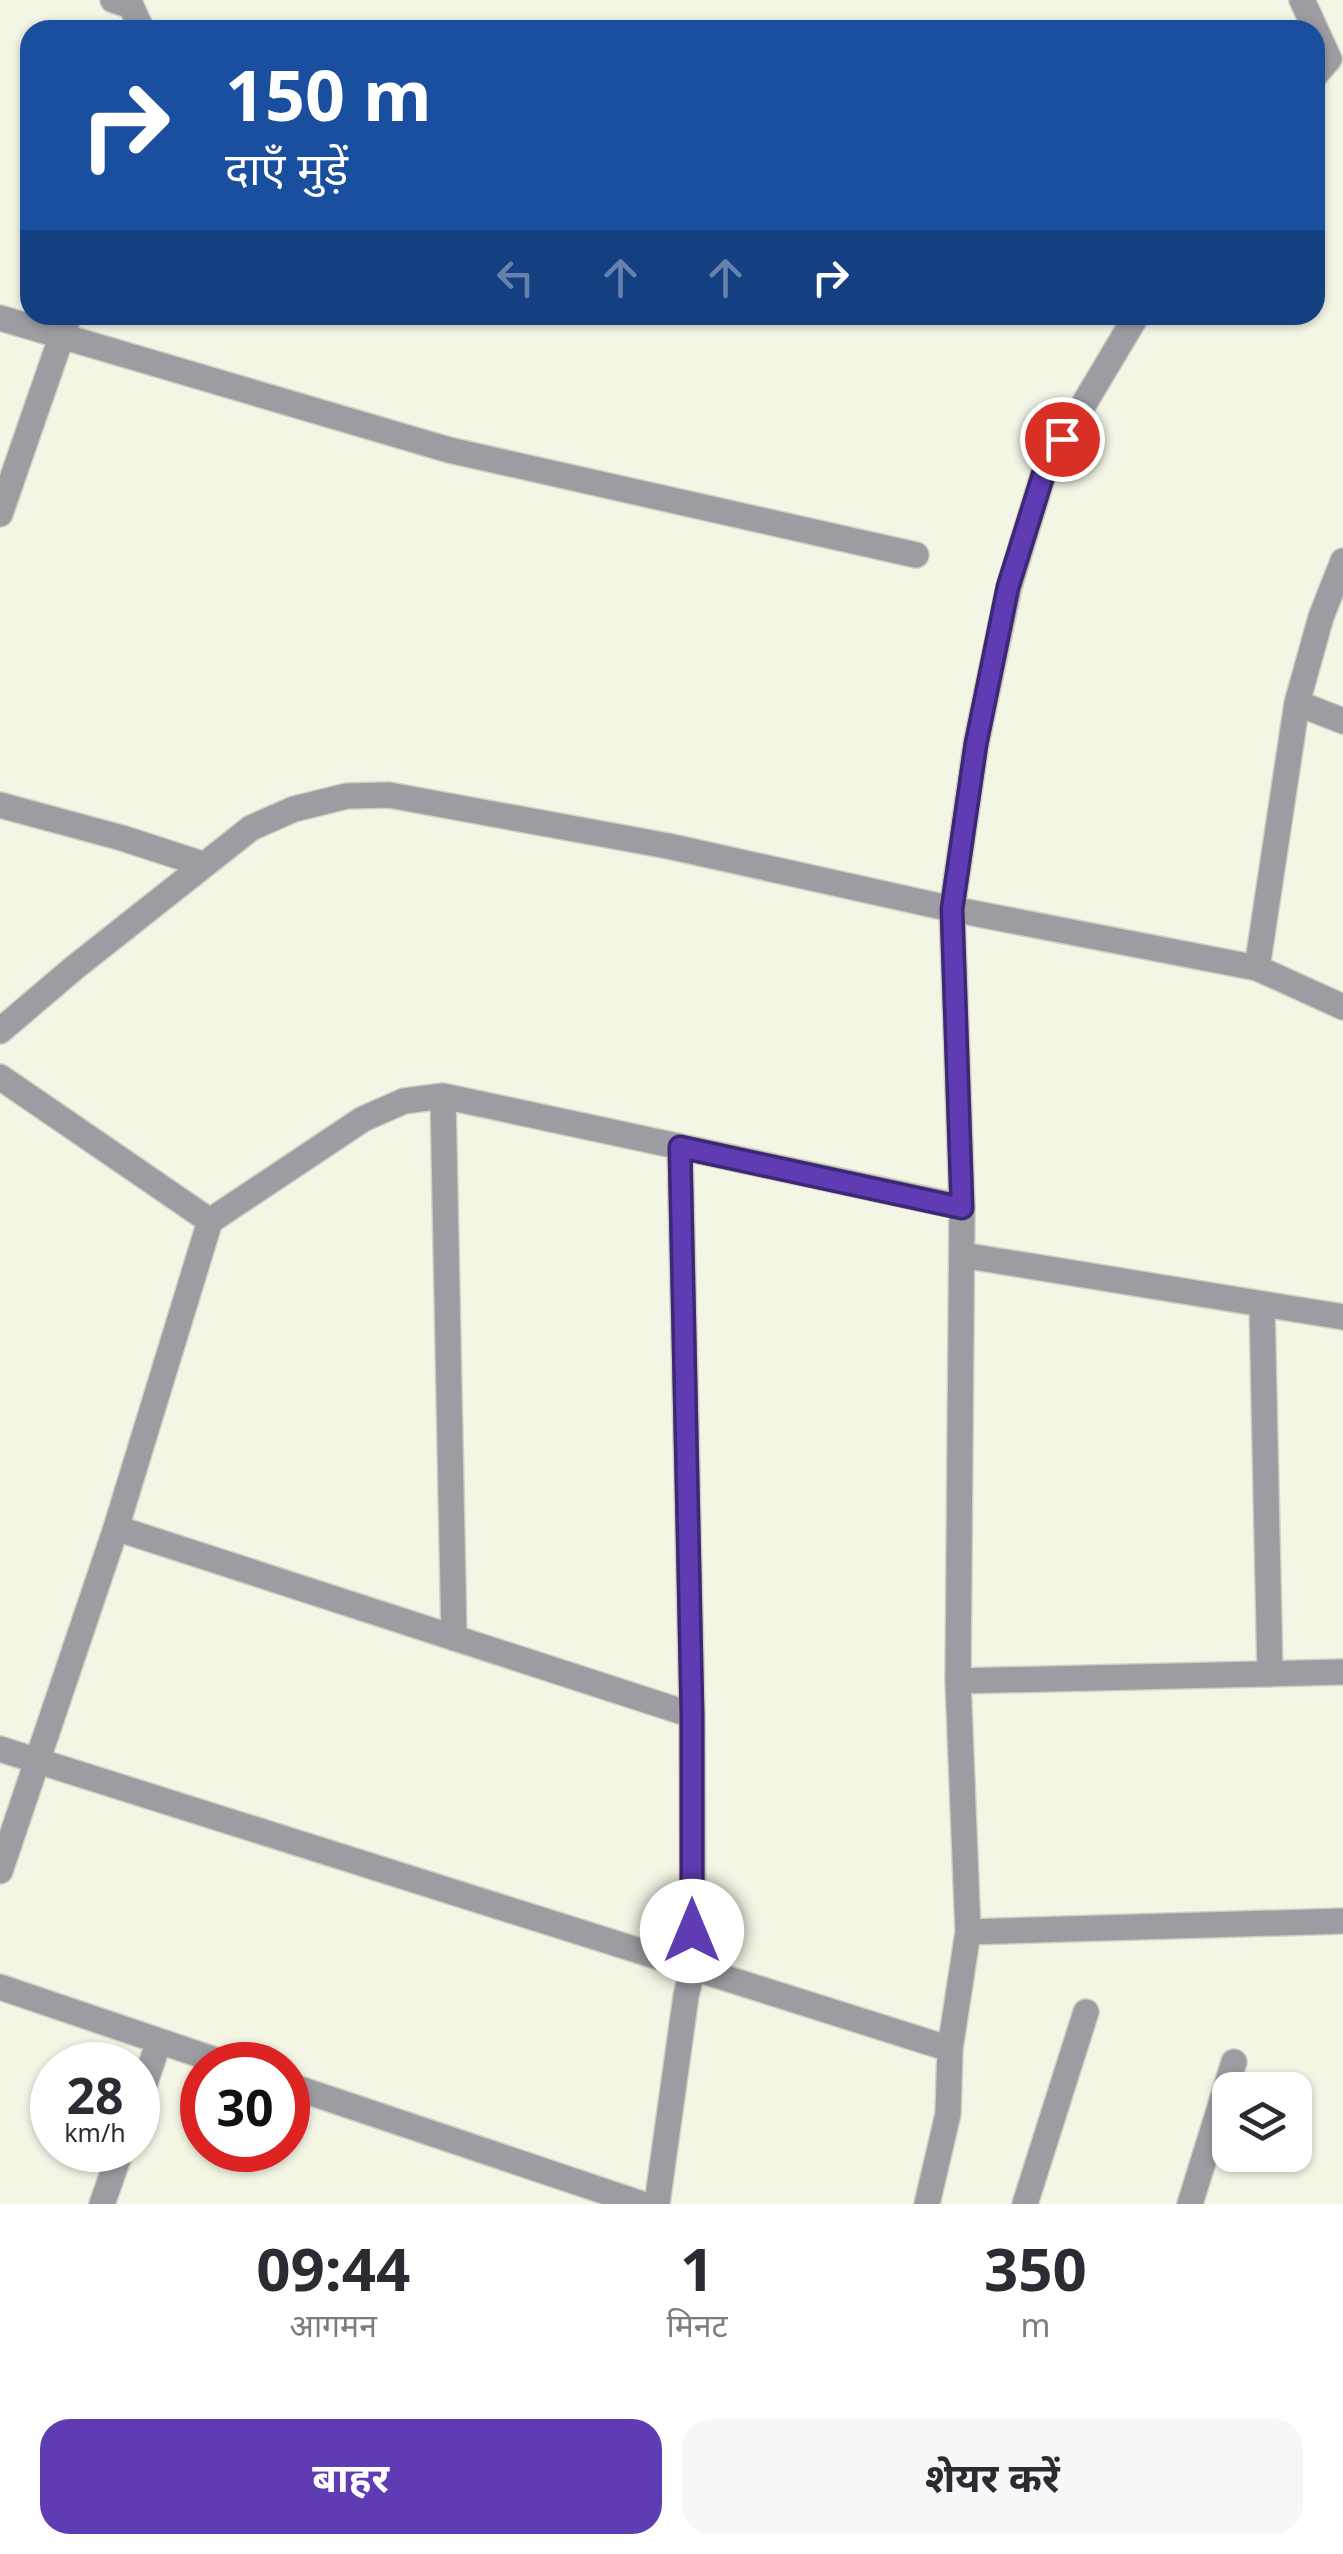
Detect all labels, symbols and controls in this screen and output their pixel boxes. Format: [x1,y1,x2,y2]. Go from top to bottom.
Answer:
text: 150 m [225,46,432,142]
icon: right [60,60,190,190]
text: दाएँ मुड़ें [225,137,348,198]
icon: left [488,250,543,305]
icon: ahead [593,250,648,305]
icon: ahead [698,250,753,305]
icon: right [803,250,858,305]
pin [1020,397,1105,482]
icon: arrive [1035,412,1090,467]
position arrow [640,1879,744,1983]
speed limit sign: 30 [180,2042,310,2172]
text: 28 [66,2061,124,2129]
map controls [1212,2072,1312,2172]
button: layers [1212,2072,1312,2172]
text: km/h [64,2115,126,2149]
text: 09:44 [256,2227,410,2309]
text: 1 [680,2227,714,2309]
text: 350 [984,2227,1087,2309]
text: आगमन [289,2303,377,2346]
text: मिनट [666,2303,728,2346]
text: m [1020,2303,1050,2346]
button: बाहर [40,2419,662,2534]
button: शेयर करें [682,2419,1303,2534]

